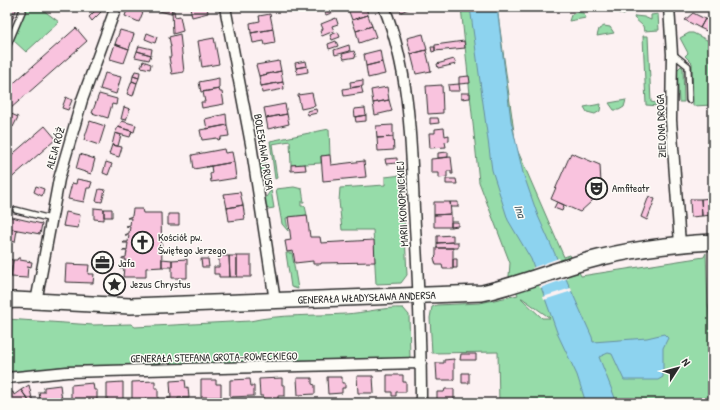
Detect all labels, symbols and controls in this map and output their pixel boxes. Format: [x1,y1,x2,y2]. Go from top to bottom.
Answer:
street label: ZIELONA DROGA [653,93,669,158]
street label: BOLESŁAWA PRUSA [251,113,277,192]
street label: ALEJA RÓŻ [42,125,68,171]
street label: MARII KONOPNICKIEJ [393,161,411,247]
theatre icon: Amfiteatr [583,175,609,201]
place label: Amfiteatr [612,181,651,195]
water label: Ina [510,202,531,221]
church icon: Kościół pw. Świętego Jerzego [129,230,155,256]
place label: Kościół pw. Świętego Jerzego [158,230,227,257]
office icon: Jafa [90,250,116,276]
place label: Jafa [118,256,135,270]
place icon: Jezus Chrystus [101,271,127,297]
place label: Jezus Chrystus [130,277,191,291]
street label: GENERAŁA WŁADYSŁAWA ANDERSA [297,288,437,307]
north arrow [658,348,698,388]
street label: GENERAŁA STEFANA GROTA-ROWECKIEGO [130,349,298,365]
text: N [679,356,694,369]

